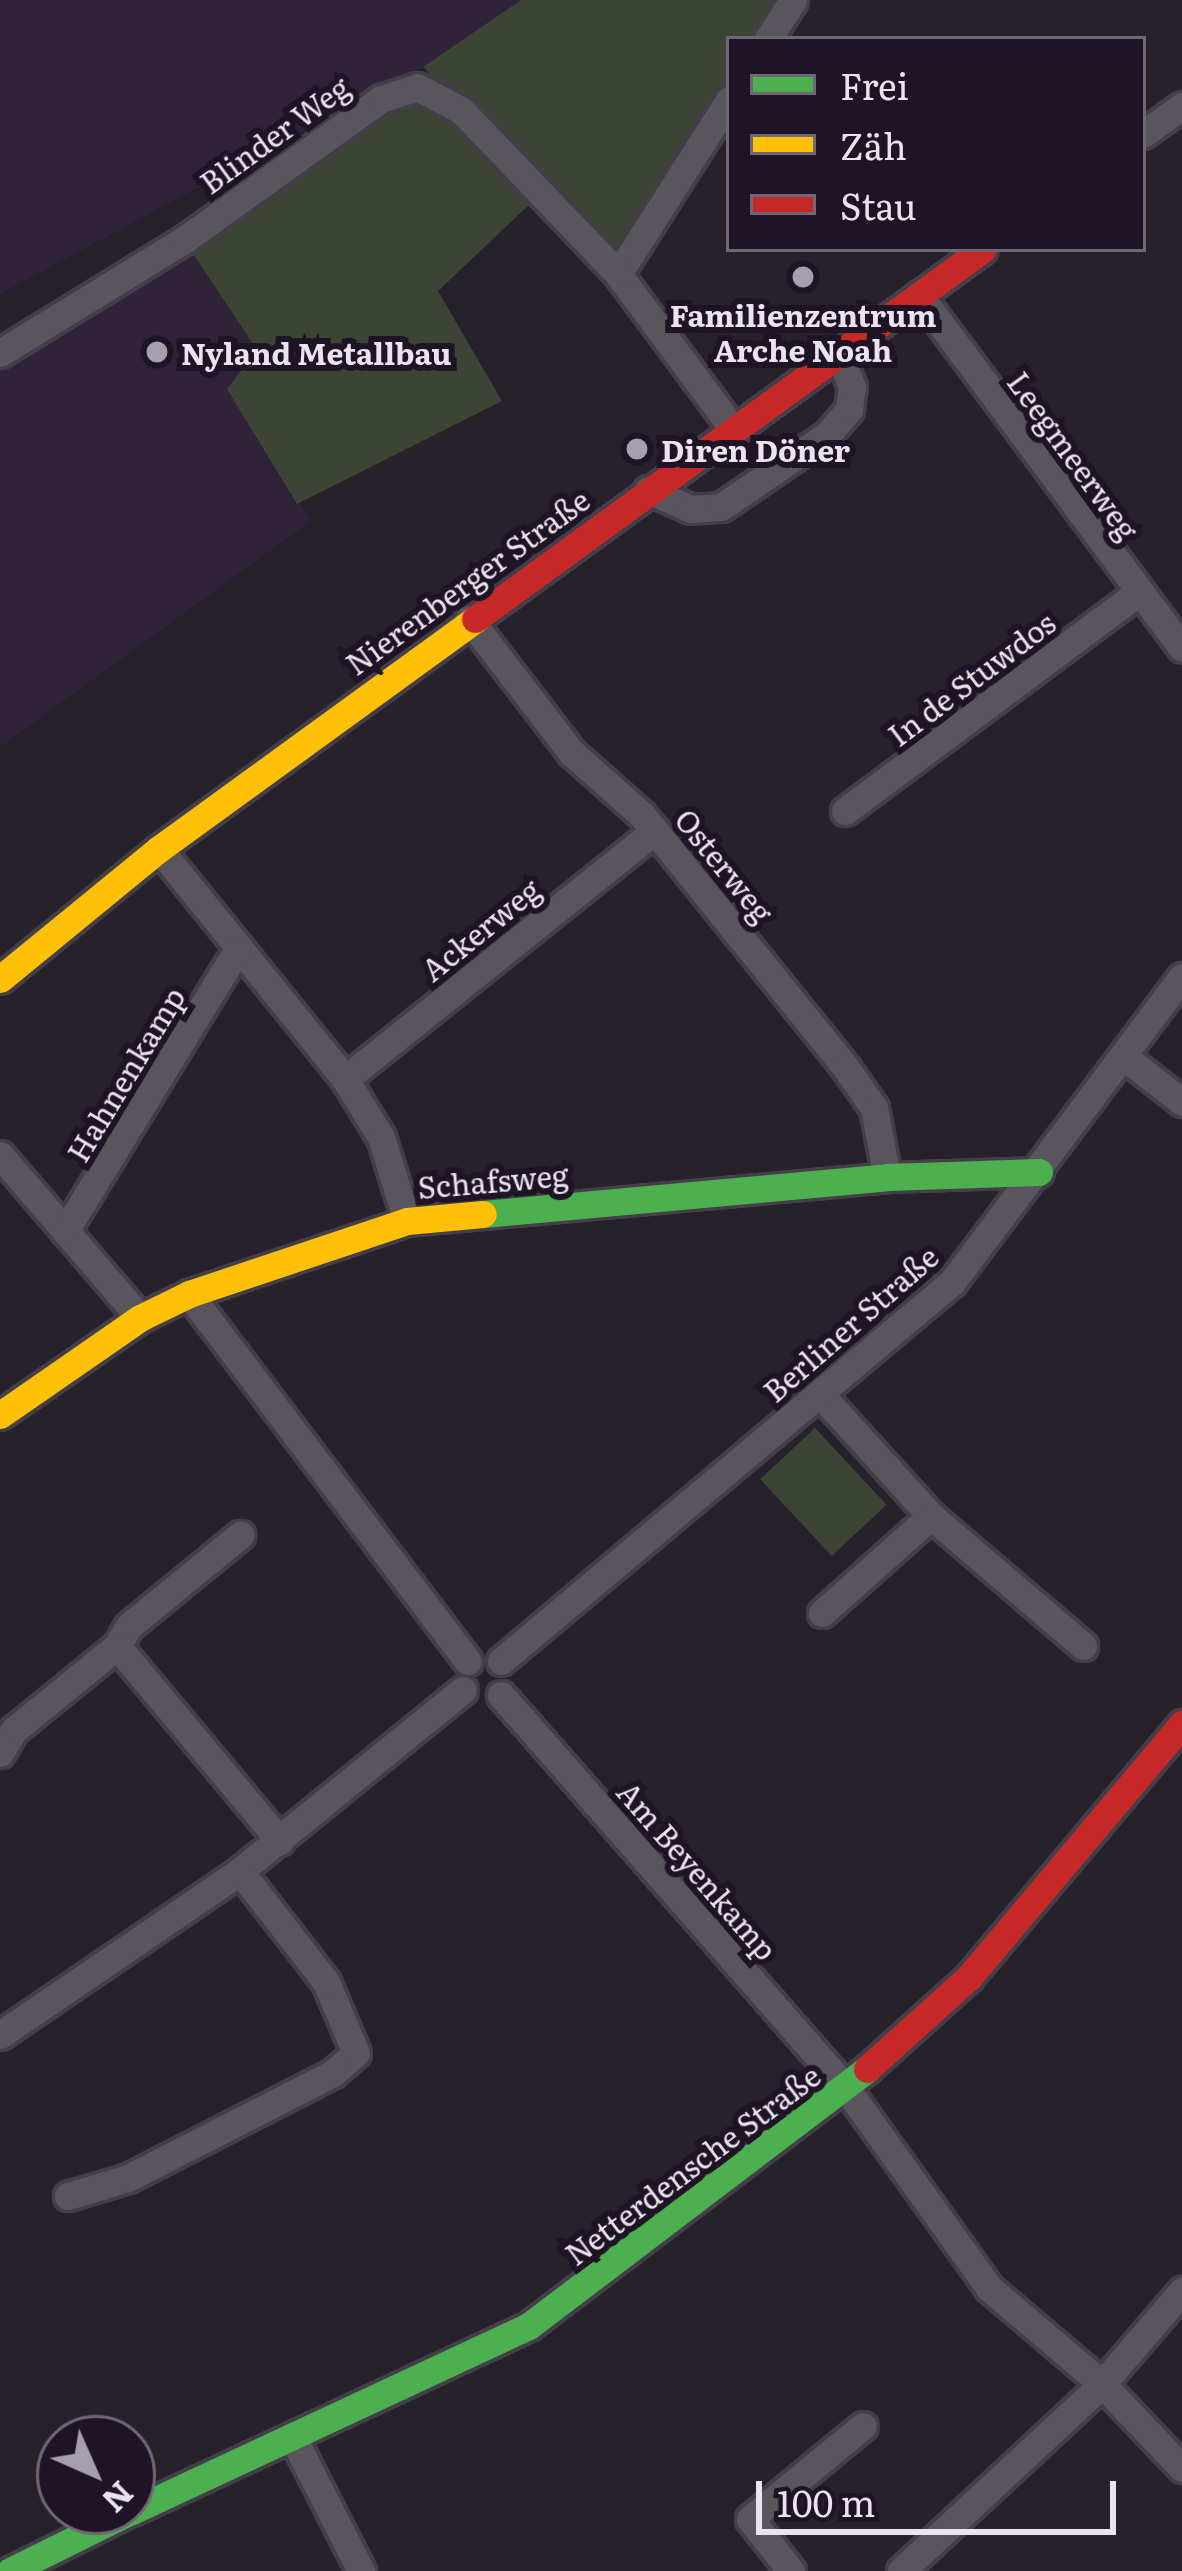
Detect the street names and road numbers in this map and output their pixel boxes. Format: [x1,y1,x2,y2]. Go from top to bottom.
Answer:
street label: Blinder Weg [192,68,356,200]
street label: Leegmeerweg [1001,364,1147,546]
street label: Nierenberger Straße [338,481,596,681]
street label: In de Stuwdos [880,604,1062,752]
street label: Osterweg [668,801,782,929]
street label: Ackerweg [414,870,546,988]
street label: Hahnenkamp [59,980,191,1168]
street label: Schafsweg [416,1155,570,1205]
street label: Berliner Straße [755,1238,945,1408]
street label: Am Beyenkamp [611,1773,785,1967]
street label: Netterdensche Straße [557,2056,827,2272]

